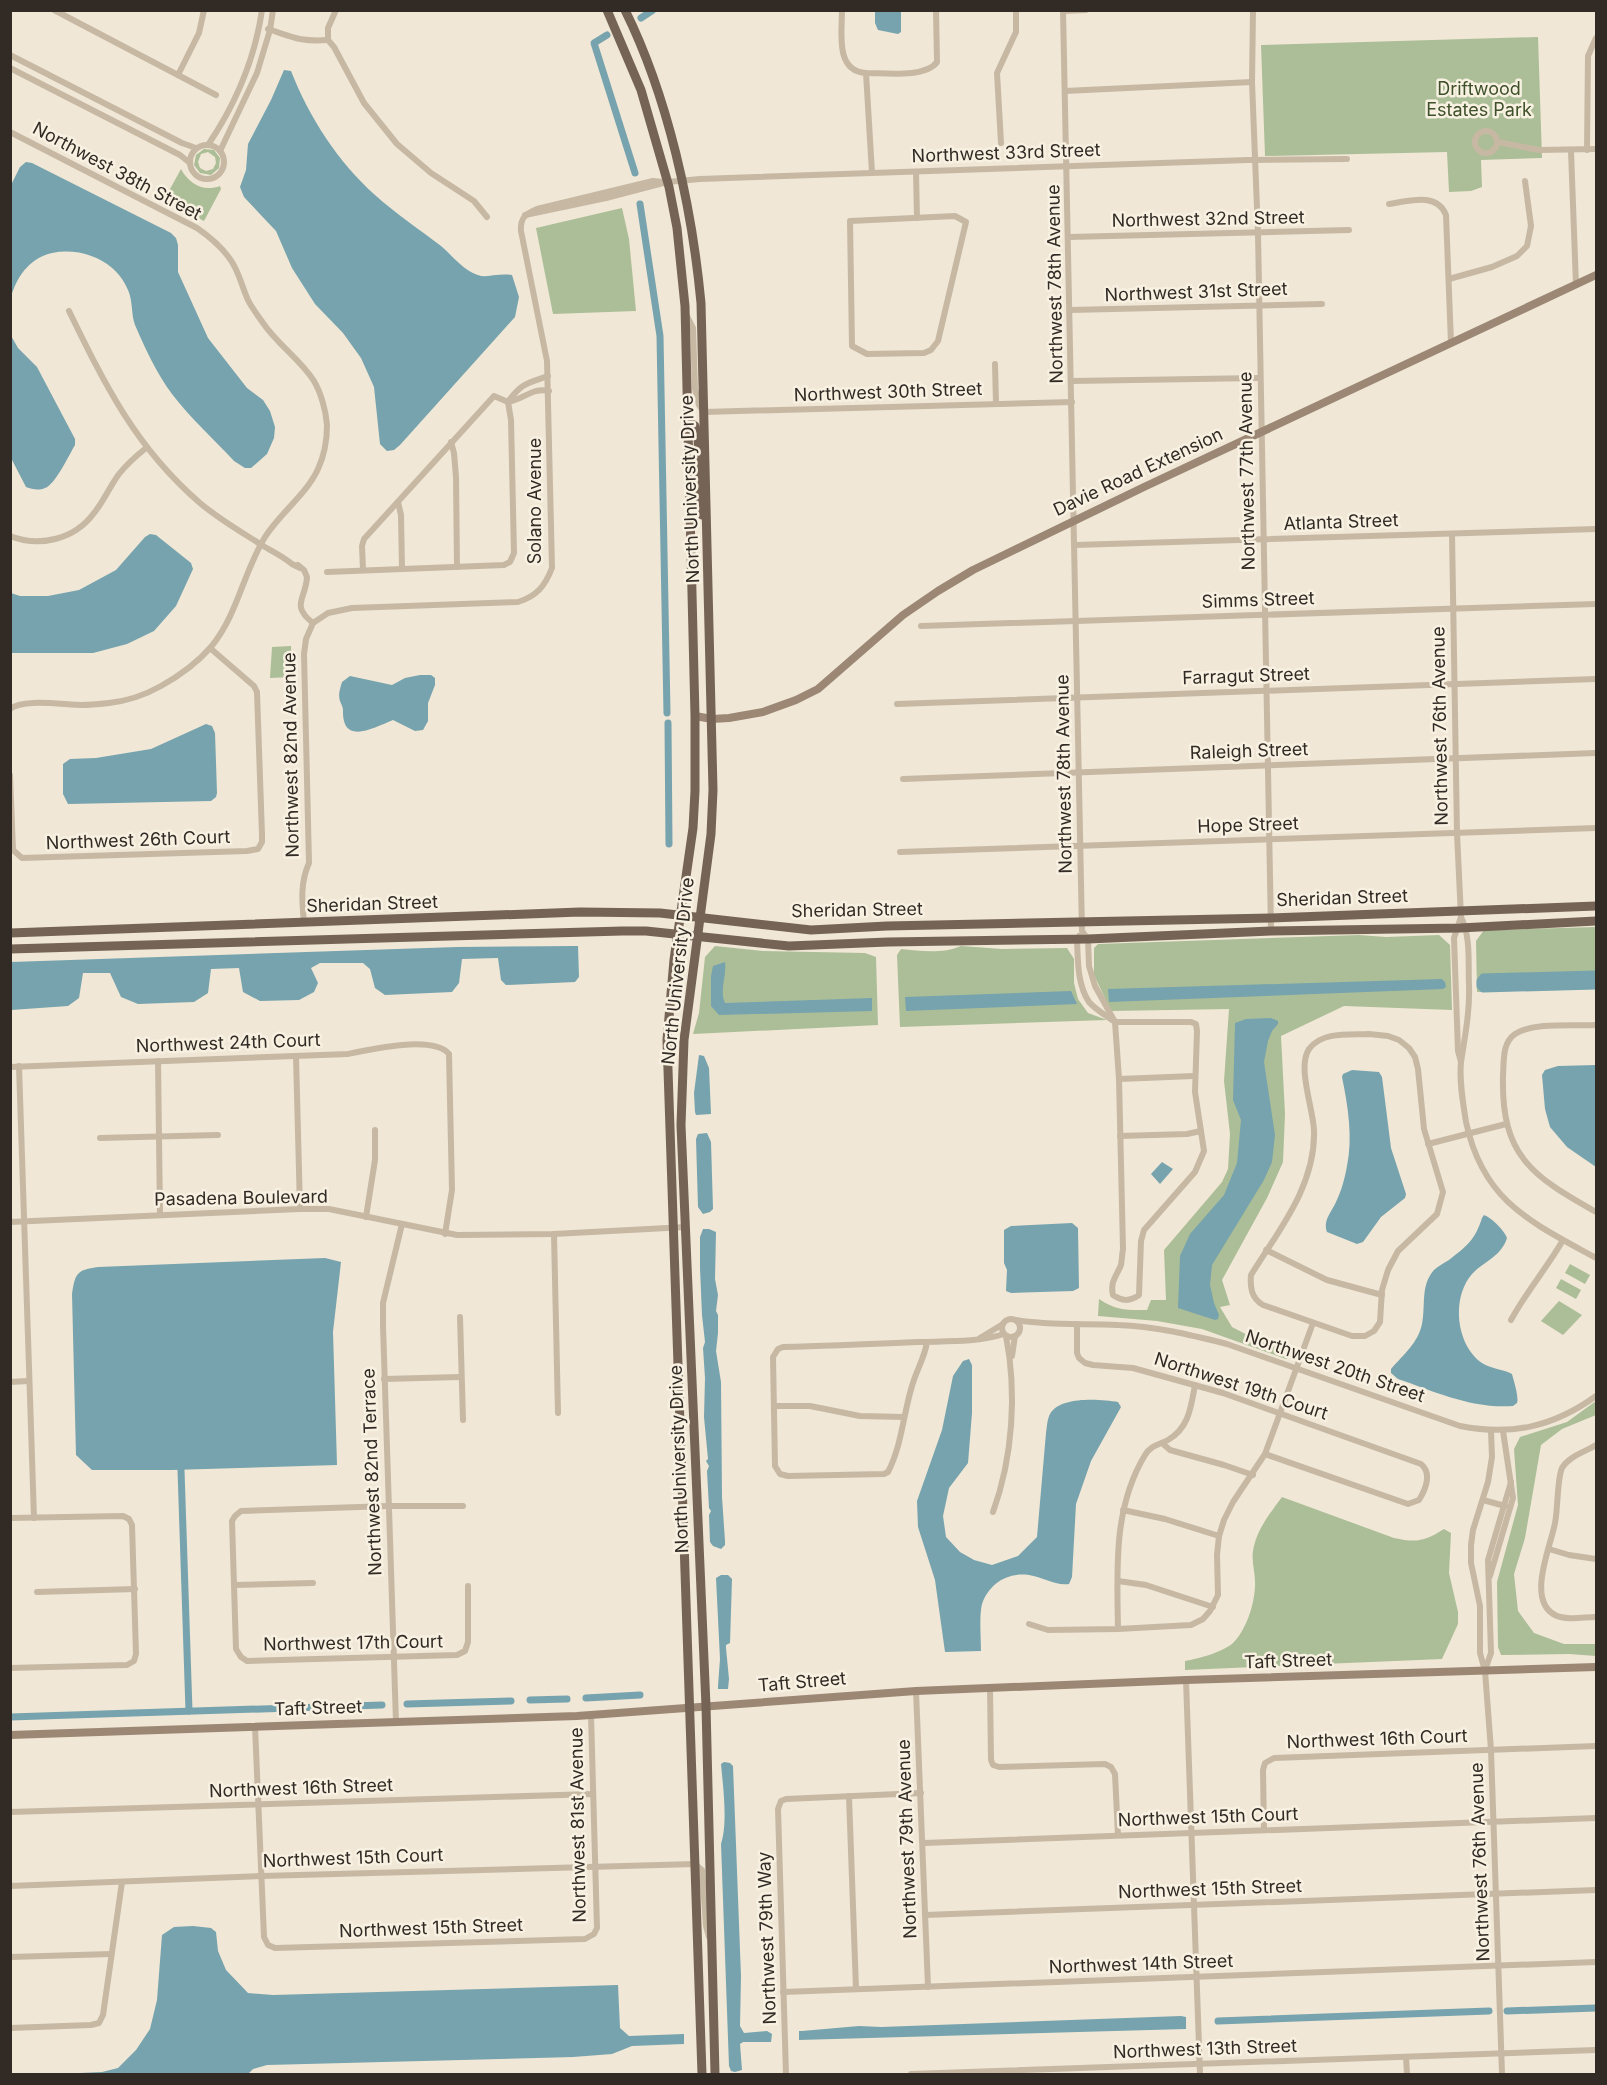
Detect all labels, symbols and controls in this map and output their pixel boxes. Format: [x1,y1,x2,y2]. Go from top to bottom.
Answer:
park label: Driftwood Estates Park [1426,78,1532,120]
street label: Northwest 38th Street [29,117,205,224]
street label: Northwest 33rd Street [911,139,1101,166]
street label: Northwest 78th Avenue [1042,184,1067,384]
street label: Northwest 32nd Street [1111,206,1305,231]
street label: Northwest 31st Street [1104,278,1288,305]
street label: Northwest 77th Avenue [1234,371,1259,571]
street label: Northwest 30th Street [793,378,983,405]
street label: North University Drive [676,395,703,584]
street label: Davie Road Extension [1050,423,1226,520]
street label: Solano Avenue [524,438,545,564]
street label: Atlanta Street [1283,509,1399,534]
street label: Simms Street [1201,587,1315,612]
street label: Northwest 76th Avenue [1427,626,1452,826]
street label: Northwest 82nd Avenue [278,652,303,858]
street label: Farragut Street [1182,663,1310,688]
street label: Northwest 78th Avenue [1051,674,1076,874]
street label: Raleigh Street [1189,738,1309,763]
street label: Hope Street [1197,812,1299,837]
street label: Northwest 26th Court [45,826,231,853]
street label: North University Drive [657,876,698,1066]
street label: Sheridan Street [1276,885,1408,910]
street label: Sheridan Street [306,891,438,916]
street label: Sheridan Street [791,898,923,921]
street label: Northwest 24th Court [135,1029,321,1056]
street label: Pasadena Boulevard [154,1185,328,1210]
street label: Northwest 20th Street [1243,1325,1428,1406]
street label: Northwest 19th Court [1152,1348,1331,1424]
street label: North University Drive [665,1365,692,1554]
street label: Northwest 82nd Terrace [357,1368,386,1576]
street label: Northwest 17th Court [263,1630,443,1655]
street label: Taft Street [1244,1648,1333,1673]
street label: Taft Street [757,1667,847,1696]
street label: Taft Street [274,1695,363,1720]
street label: Northwest 16th Court [1286,1725,1468,1752]
street label: Northwest 81st Avenue [565,1727,590,1923]
street label: Northwest 79th Avenue [893,1739,920,1939]
street label: Northwest 76th Avenue [1466,1762,1493,1962]
street label: Northwest 16th Street [209,1774,393,1801]
street label: Northwest 15th Court [1117,1803,1299,1830]
street label: Northwest 15th Court [262,1844,444,1871]
street label: Northwest 79th Way [753,1851,780,2025]
street label: Northwest 15th Street [1118,1875,1302,1902]
street label: Northwest 15th Street [339,1914,523,1941]
street label: Northwest 14th Street [1048,1950,1234,1977]
street label: Northwest 13th Street [1113,2035,1297,2062]

